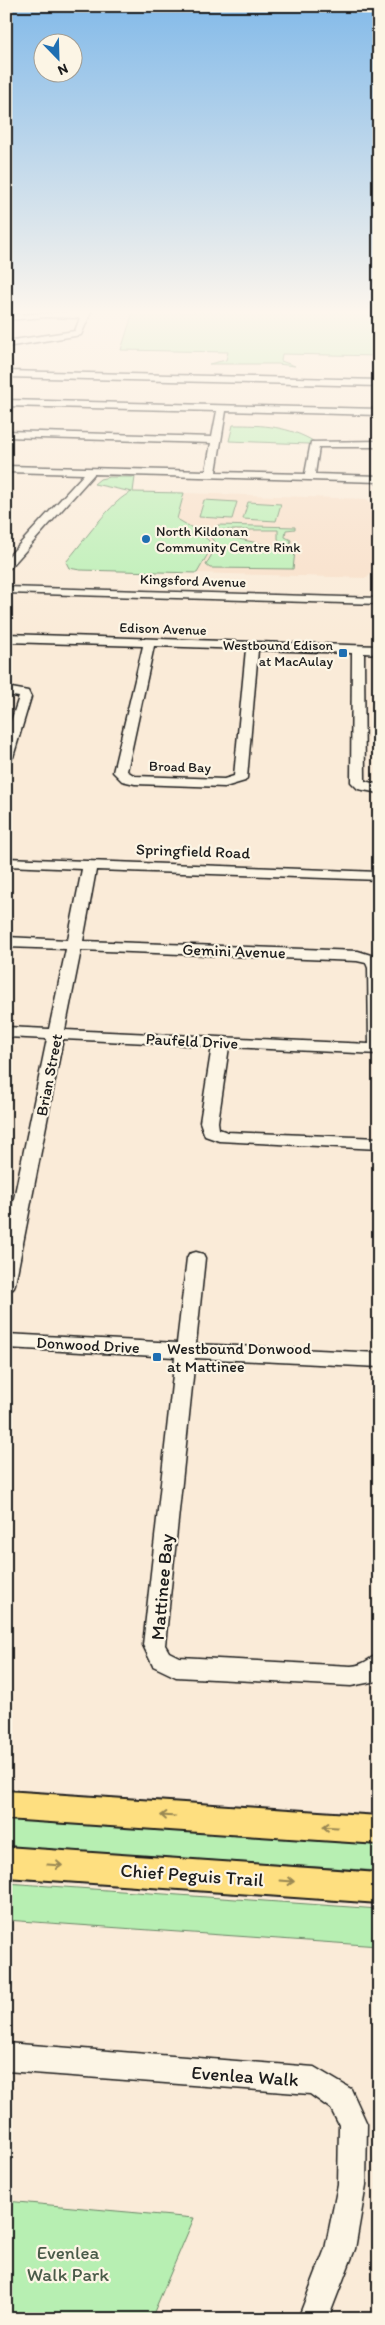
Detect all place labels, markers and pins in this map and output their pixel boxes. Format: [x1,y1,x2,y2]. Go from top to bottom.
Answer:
place label: North Kildonan Community Centre Rink [156,523,301,556]
marker: North Kildonan Community Centre Rink [140,533,152,545]
place label: Westbound Edison at MacAulay [223,637,334,670]
marker: Westbound Edison at MacAulay [337,647,349,659]
place label: Westbound Donwood at Mattinee [167,1339,311,1376]
marker: Westbound Donwood at Mattinee [151,1351,163,1363]

